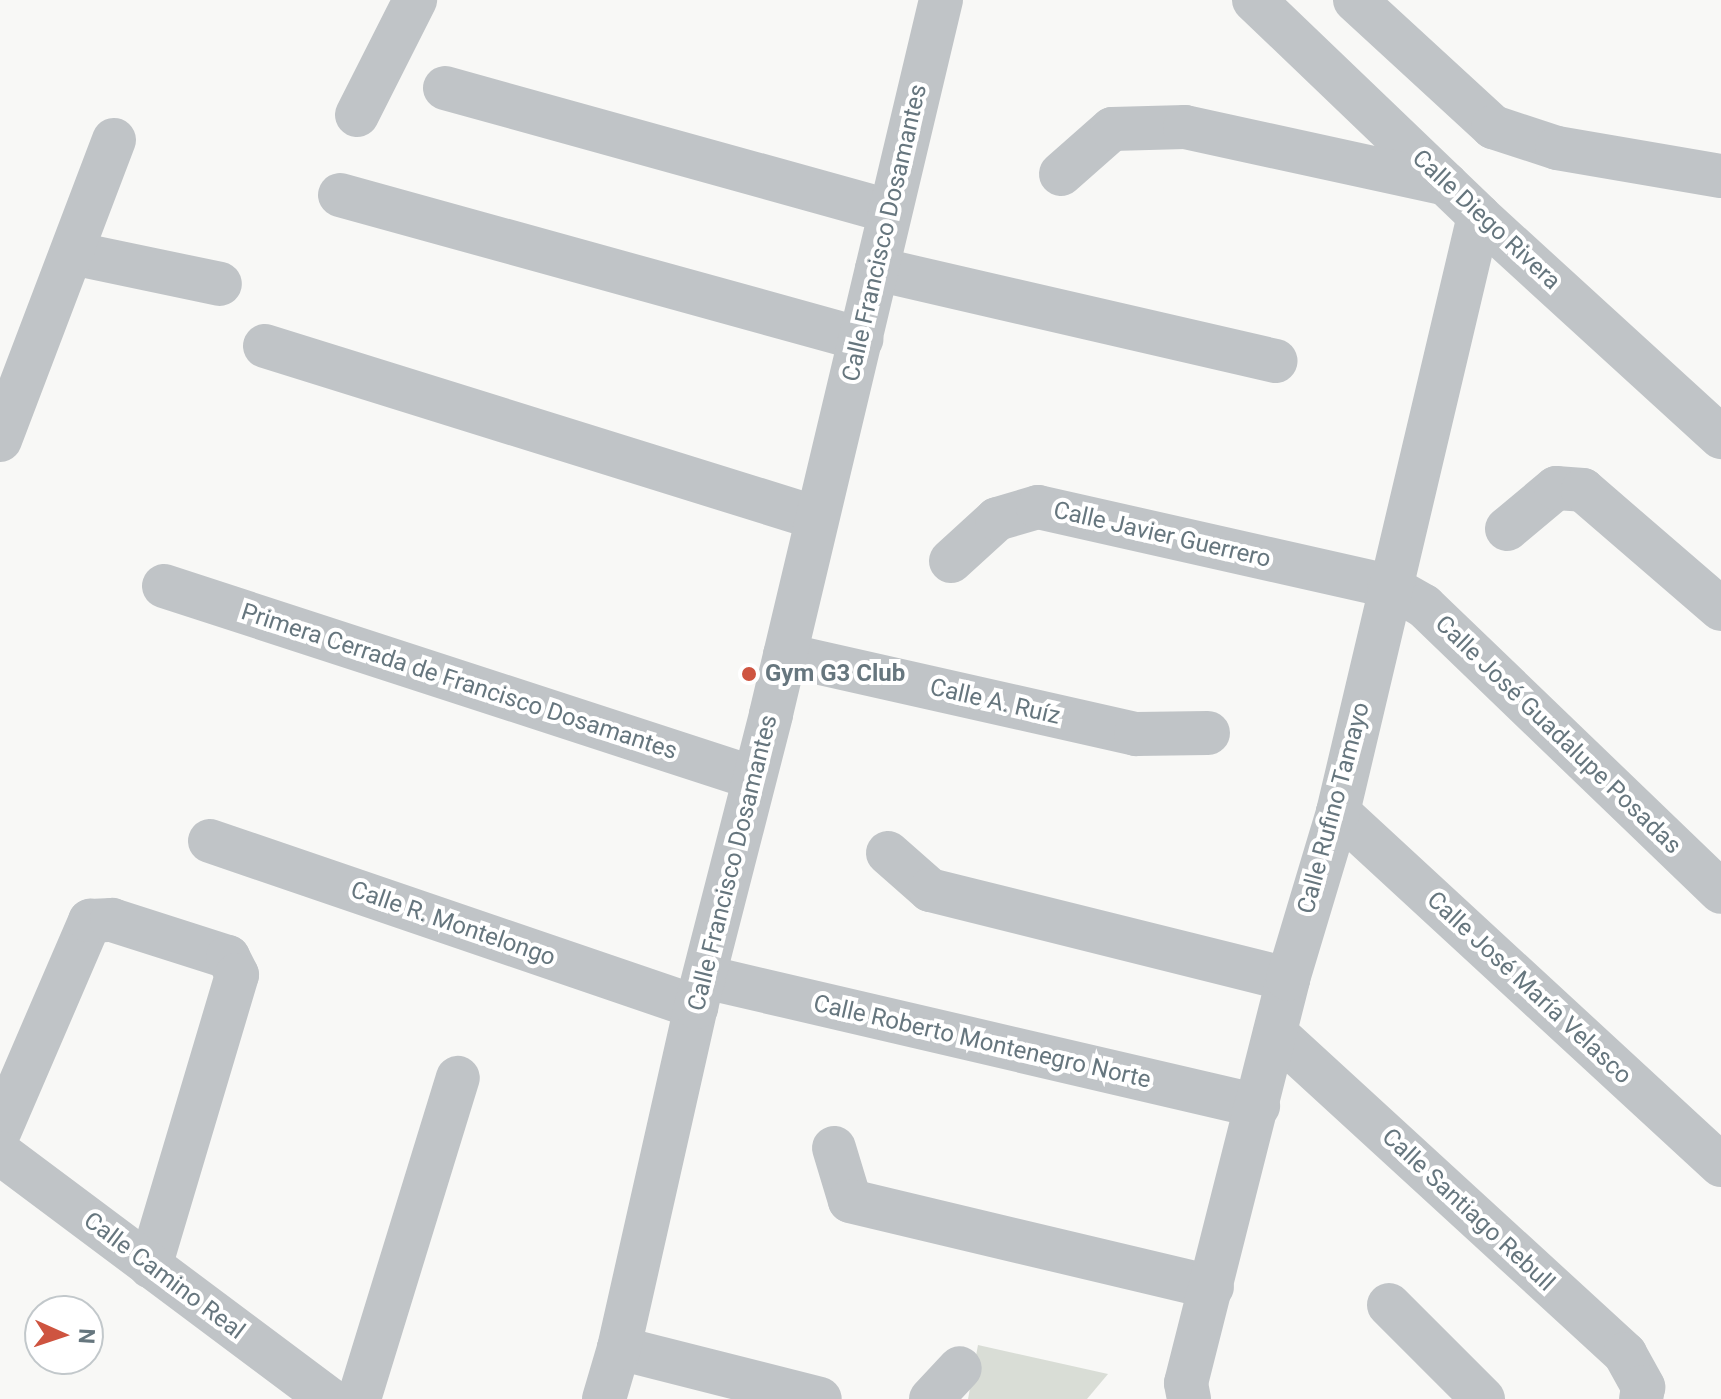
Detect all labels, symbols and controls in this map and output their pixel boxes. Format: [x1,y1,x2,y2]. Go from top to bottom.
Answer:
street label: Calle Francisco Dosamantes [837,82,933,384]
street label: Calle Diego Rivera [1406,144,1566,296]
street label: Calle Javier Guerrero [1051,496,1273,574]
street label: Primera Cerrada de Francisco Dosamantes [237,598,681,766]
street label: Calle José Guadalupe Posadas [1429,610,1687,860]
place label: Gym G3 Club [765,660,905,688]
marker: Gym G3 Club [740,665,758,683]
street label: Calle A. Ruíz [927,673,1063,731]
street label: Calle Rufino Tamayo [1292,699,1376,917]
street label: Calle Francisco Dosamantes [682,712,784,1014]
street label: Calle R. Montelongo [347,875,559,973]
street label: Calle José María Velasco [1421,886,1637,1090]
street label: Calle Roberto Montenegro Norte [811,989,1153,1095]
street label: Calle Santiago Rebull [1376,1123,1560,1297]
street label: Calle Camino Real [78,1206,250,1346]
north arrow [24,1295,104,1375]
text: N [74,1328,99,1345]

